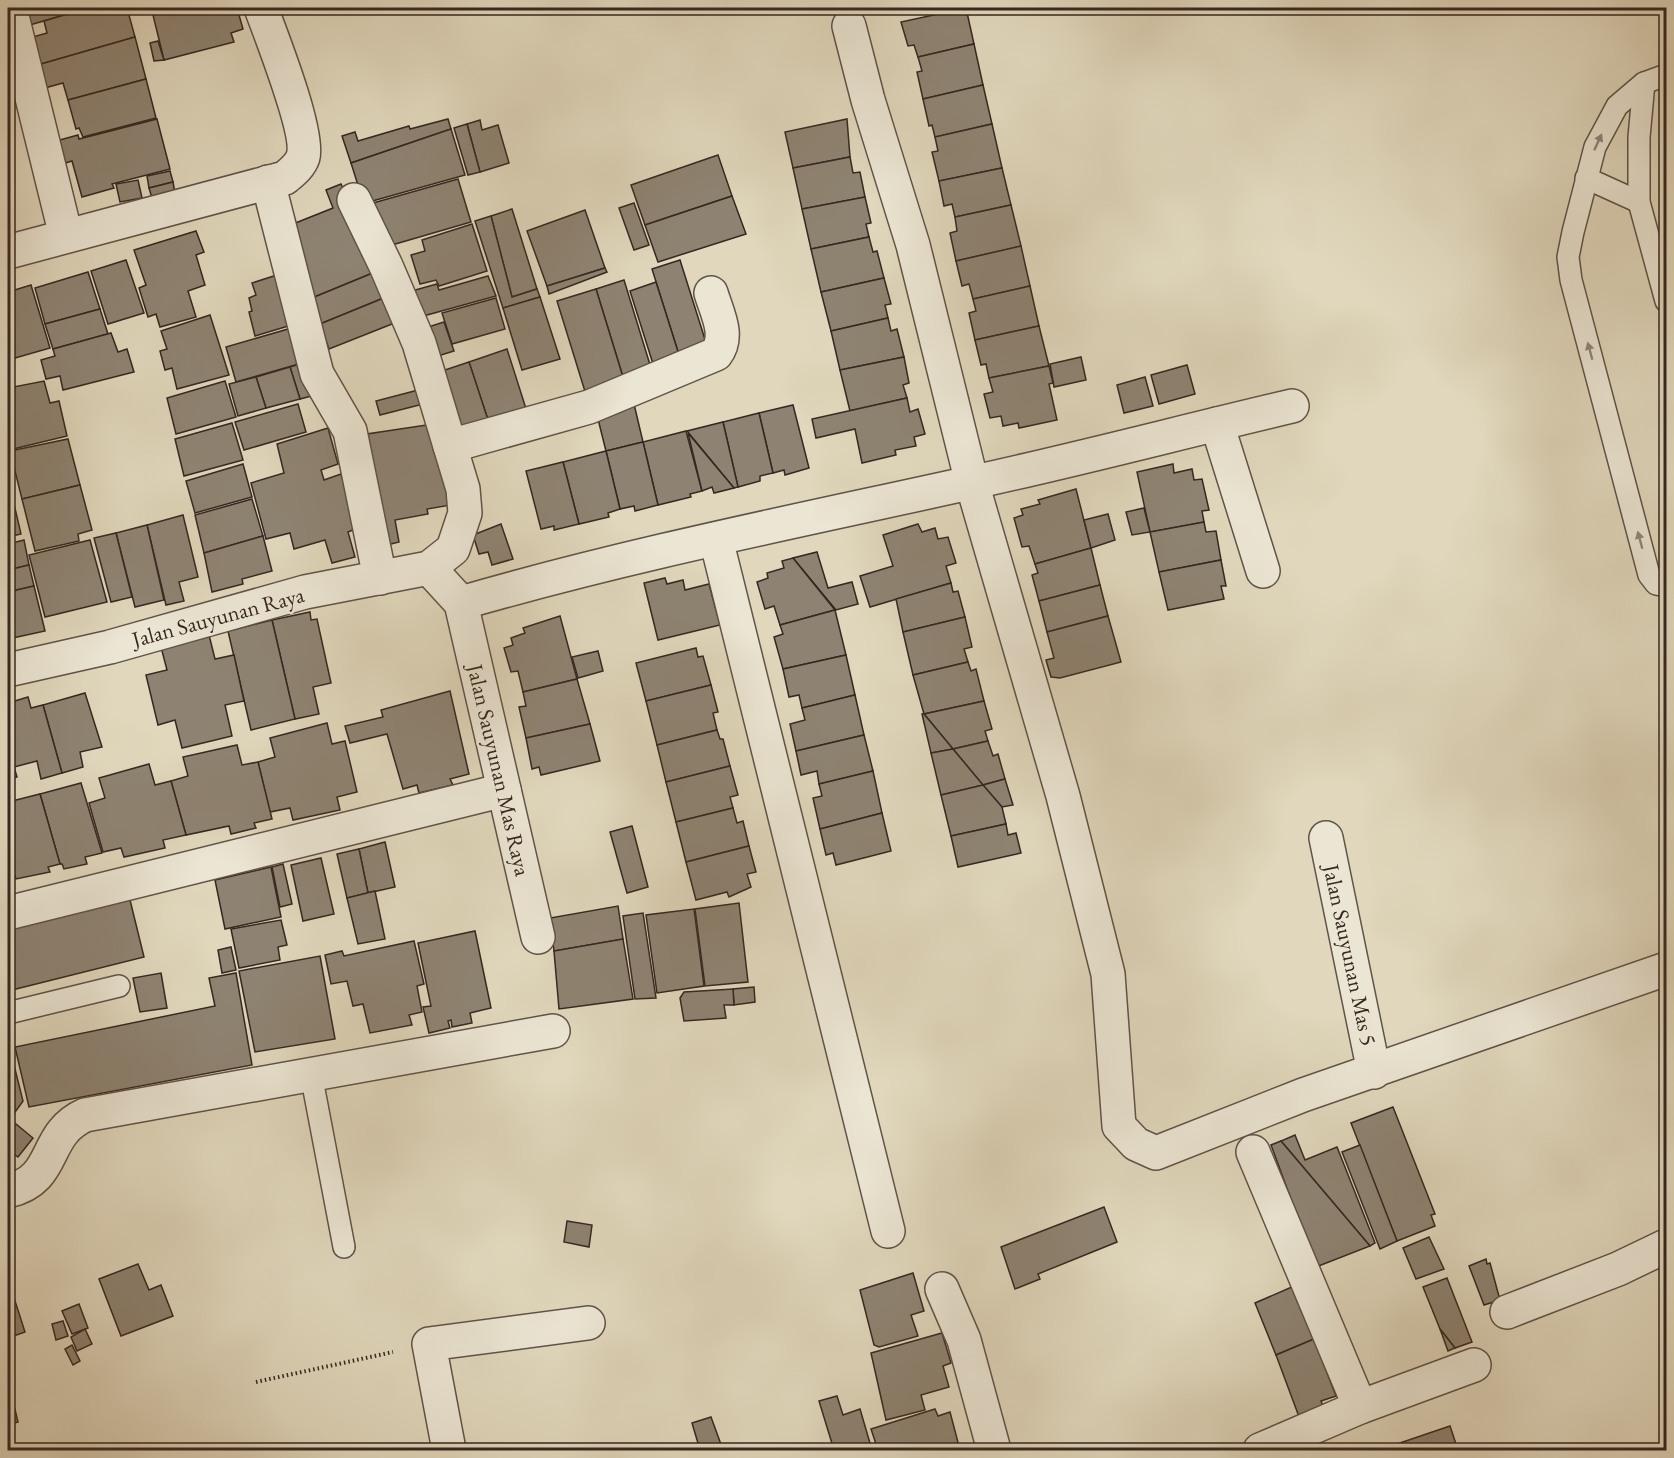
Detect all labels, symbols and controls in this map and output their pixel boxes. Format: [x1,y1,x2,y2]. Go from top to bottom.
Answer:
one-way arrow [1594,134,1603,151]
one-way arrow [1585,342,1594,360]
one-way arrow [1634,531,1644,549]
street label: Jalan Sauyunan Raya [127,580,307,654]
street label: Jalan Sauyunan Mas Raya [460,659,538,879]
street label: Jalan Sauyunan Mas 5 [1316,860,1383,1048]

